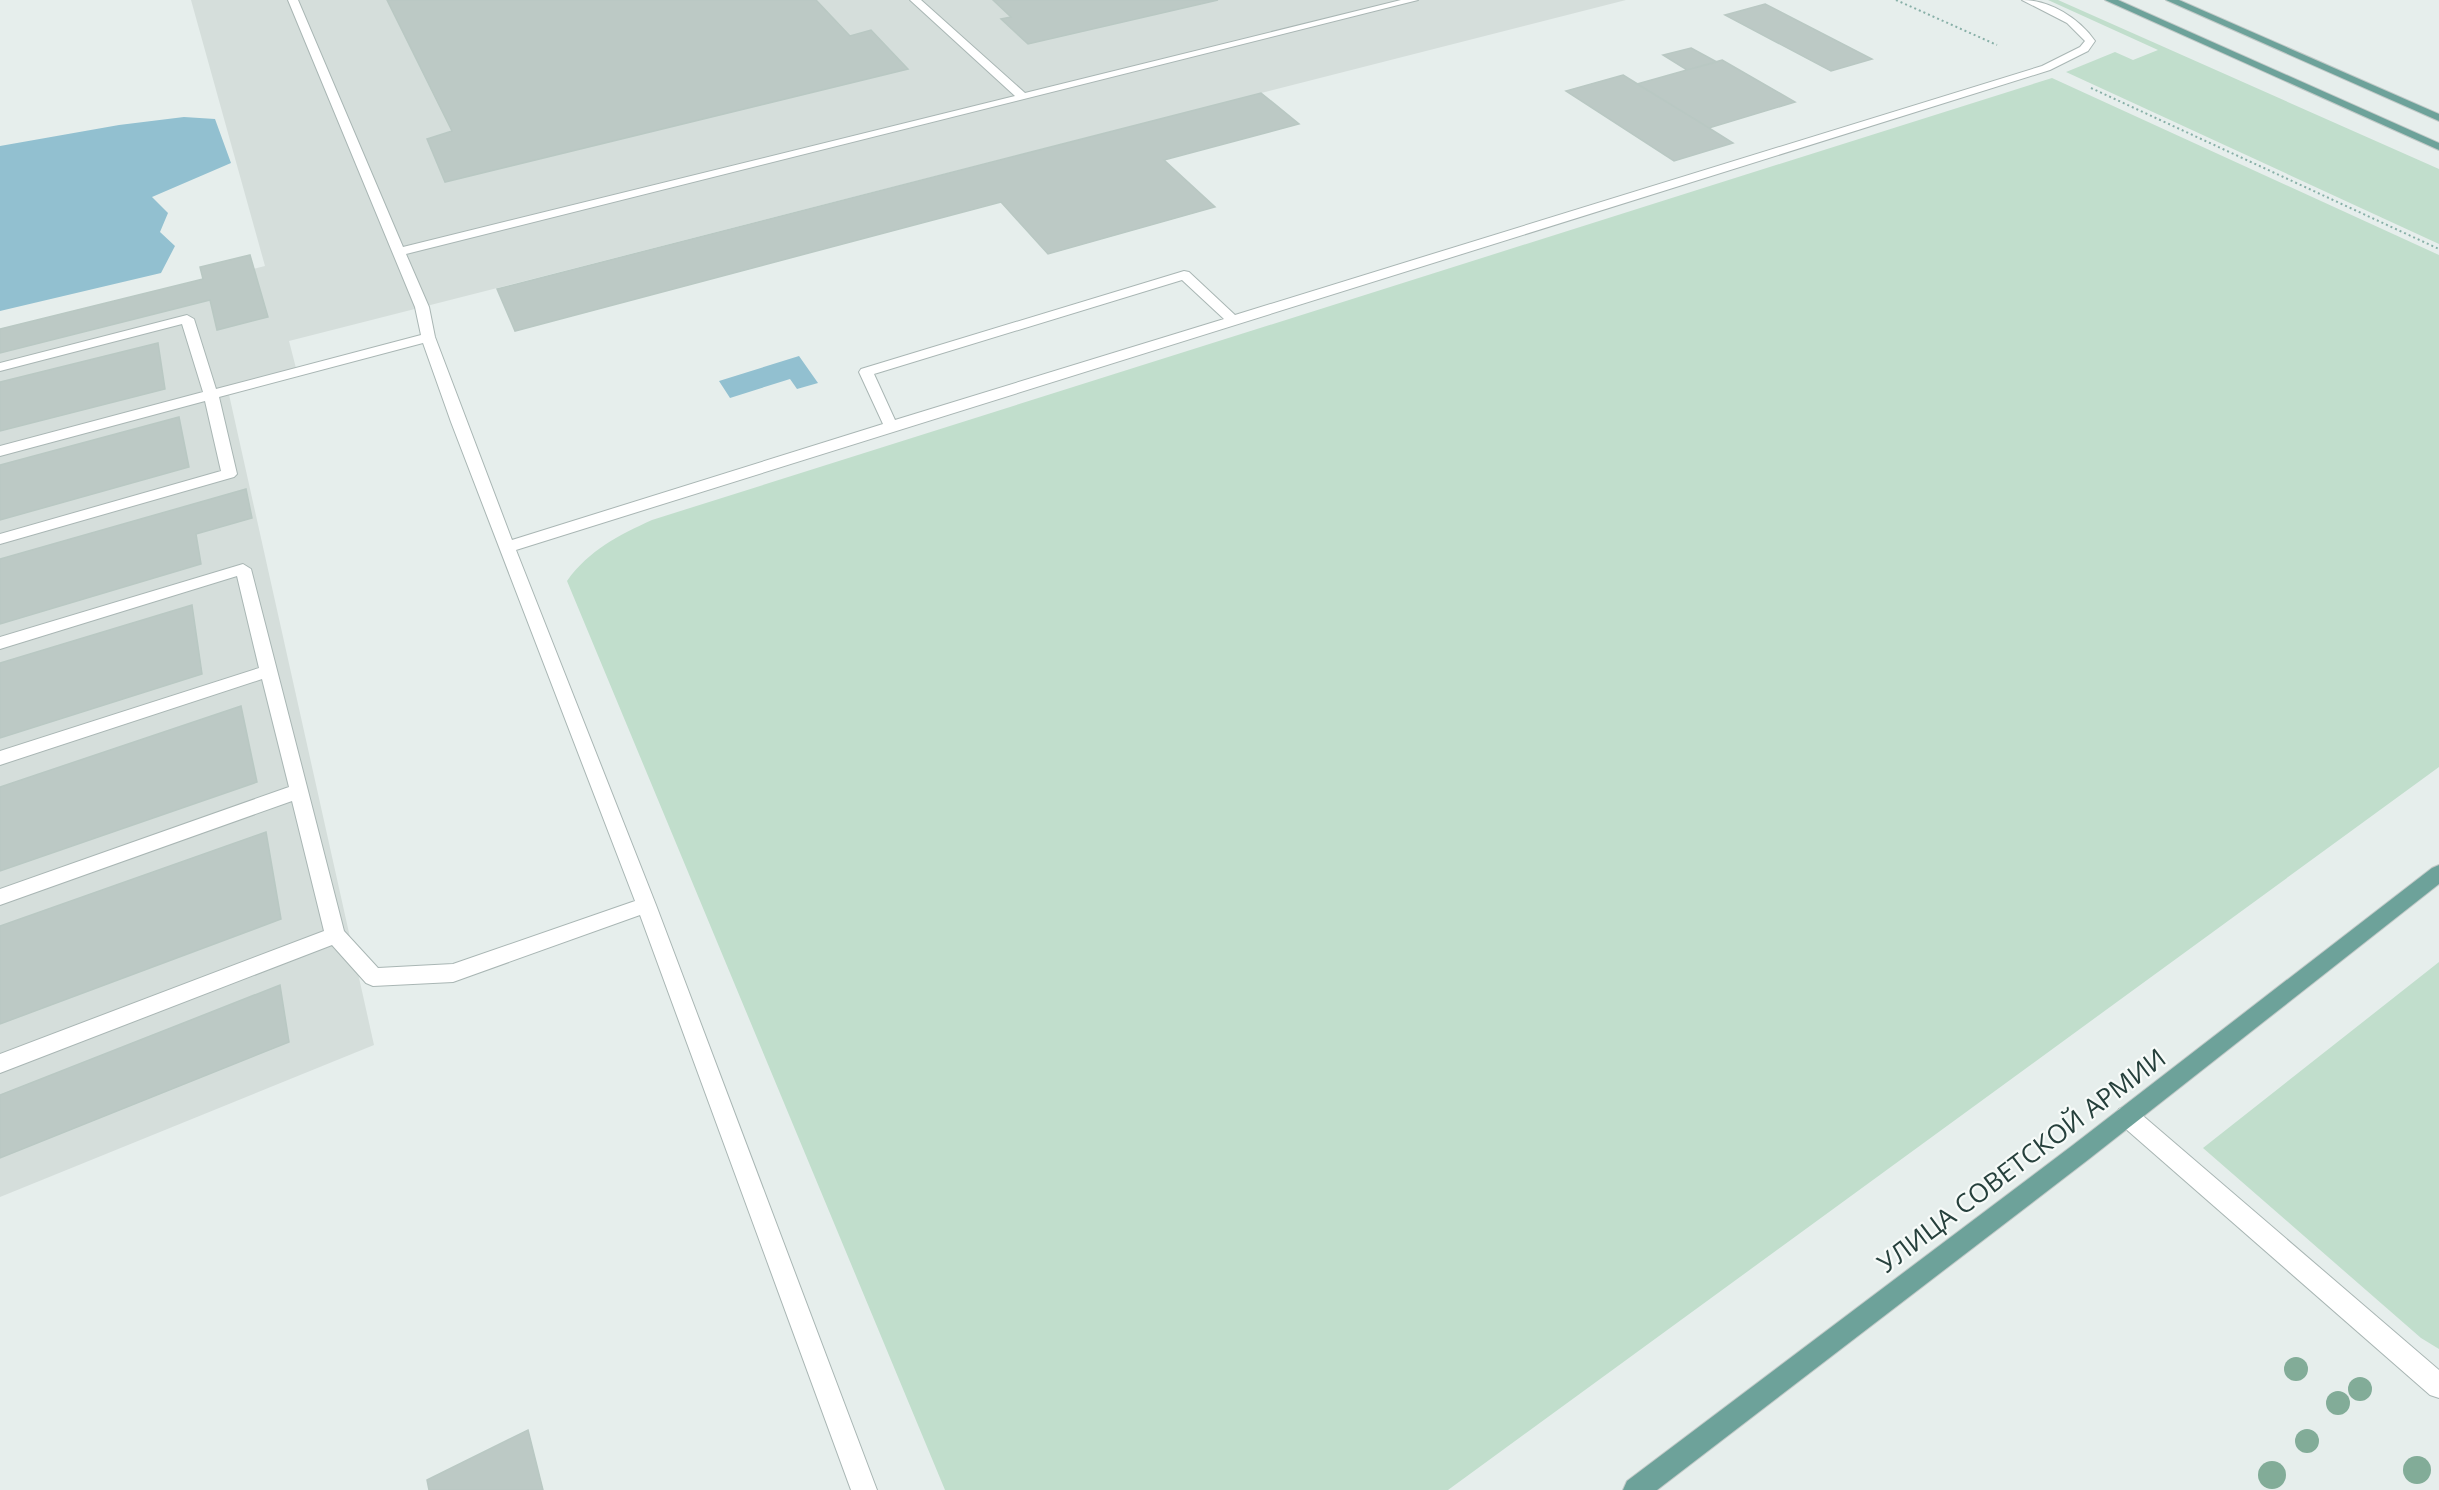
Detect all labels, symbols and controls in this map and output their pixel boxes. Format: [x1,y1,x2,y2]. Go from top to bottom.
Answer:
street label: УЛИЦА СОВЕТСКОЙ АРМИИ [1869,1040,2173,1280]

